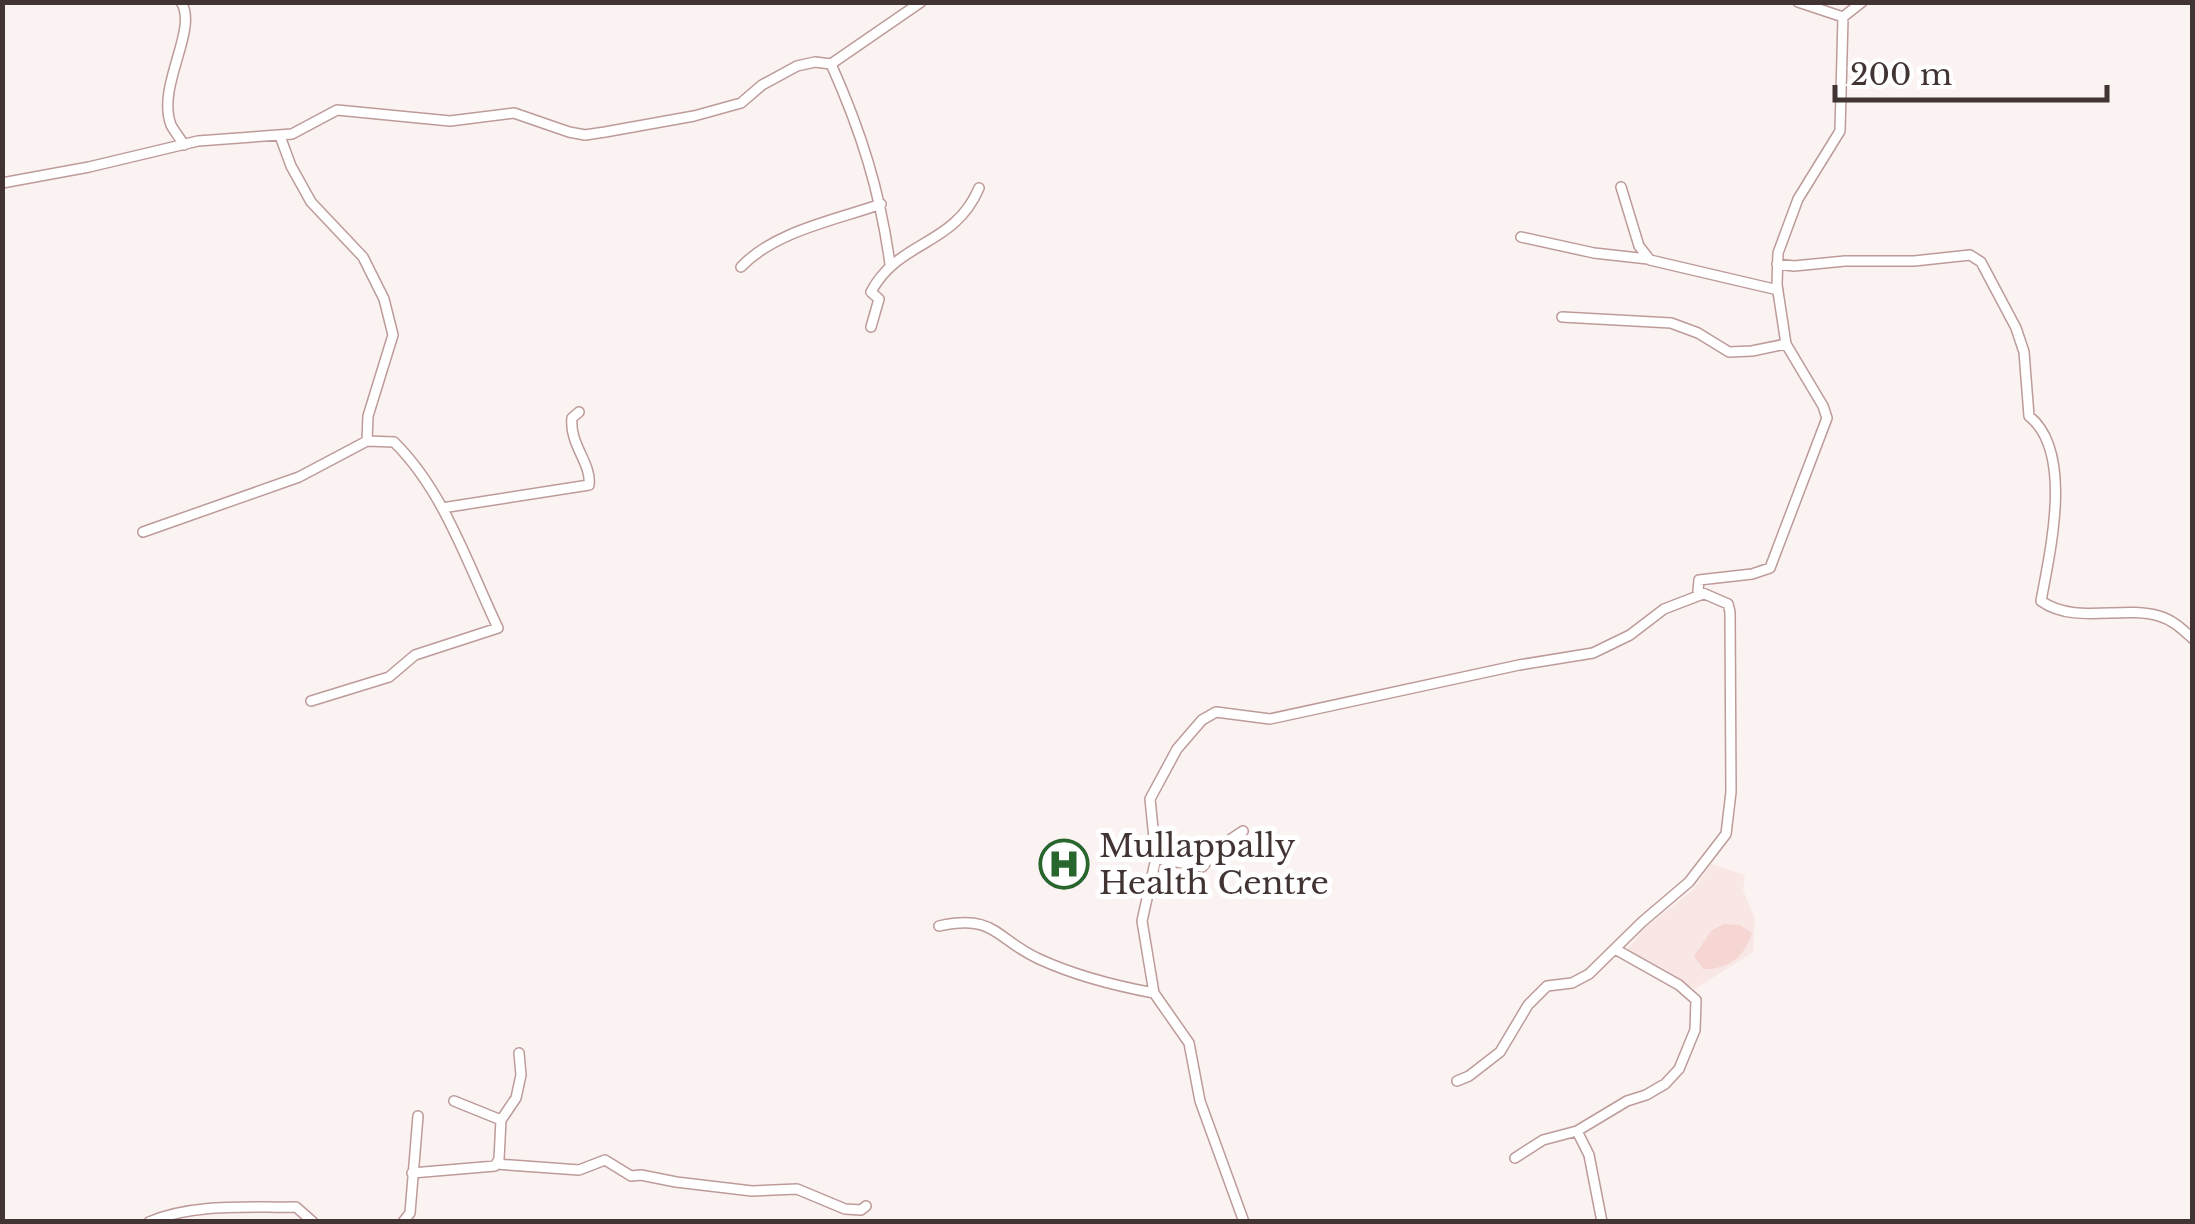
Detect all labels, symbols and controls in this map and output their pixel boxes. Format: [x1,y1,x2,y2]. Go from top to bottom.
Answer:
scale bar [1835,40,2108,102]
text: 200 m [1850,56,1952,93]
place label: Mullappally Health Centre [1099,826,1329,903]
hospital icon: Mullappally Health Centre [1038,838,1090,890]

